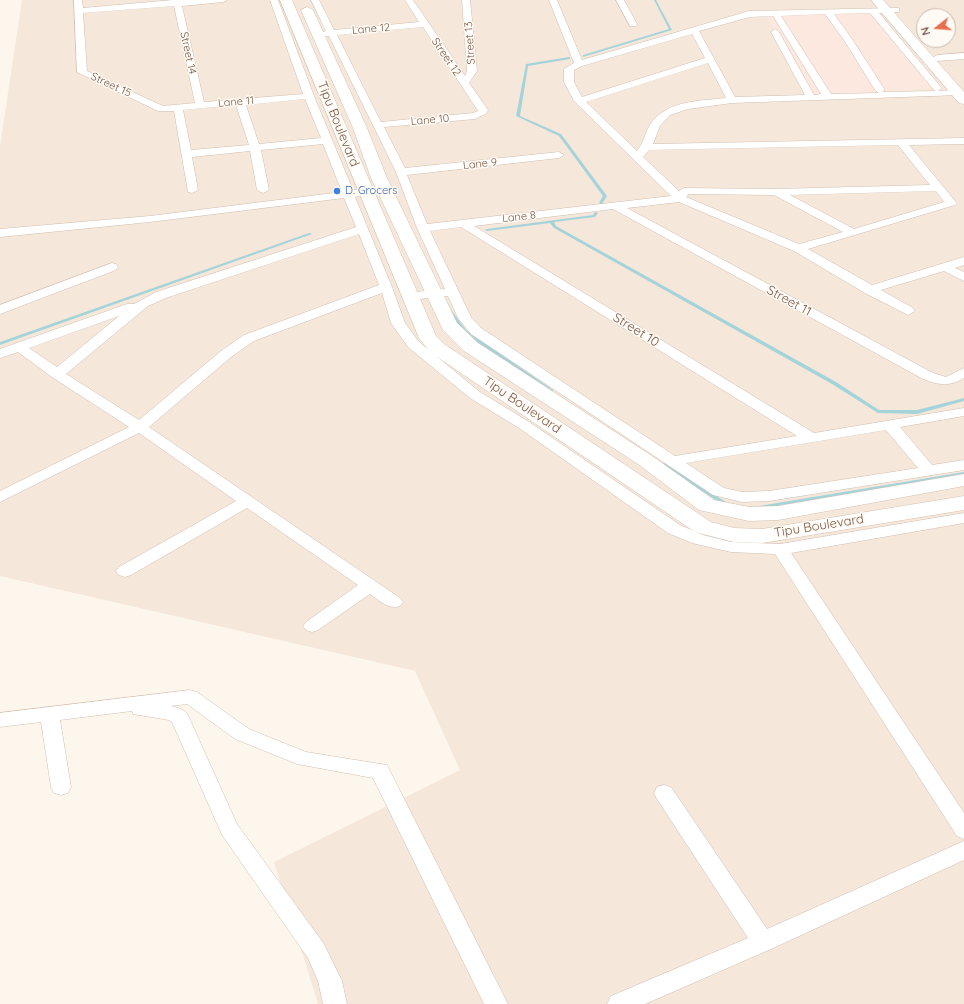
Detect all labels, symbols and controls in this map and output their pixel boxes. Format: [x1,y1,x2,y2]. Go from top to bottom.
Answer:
north arrow [916,8,956,48]
street label: Lane 12 [351,21,391,37]
street label: Street 13 [462,21,478,65]
text: N [918,25,933,37]
street label: Street 14 [177,31,199,75]
street label: Street 12 [428,35,464,79]
street label: Street 15 [89,70,133,100]
street label: Tipu Boulevard [314,79,362,169]
street label: Lane 11 [217,94,255,110]
street label: Lane 10 [410,112,450,128]
street label: Lane 9 [462,156,498,172]
place label: D. Grocers [345,184,397,198]
marker: D. Grocers [332,186,342,196]
street label: Lane 8 [501,209,537,225]
street label: Street 11 [764,282,814,320]
street label: Street 10 [610,310,662,350]
street label: Tipu Boulevard [480,373,564,437]
street label: Tipu Boulevard [773,511,865,541]

